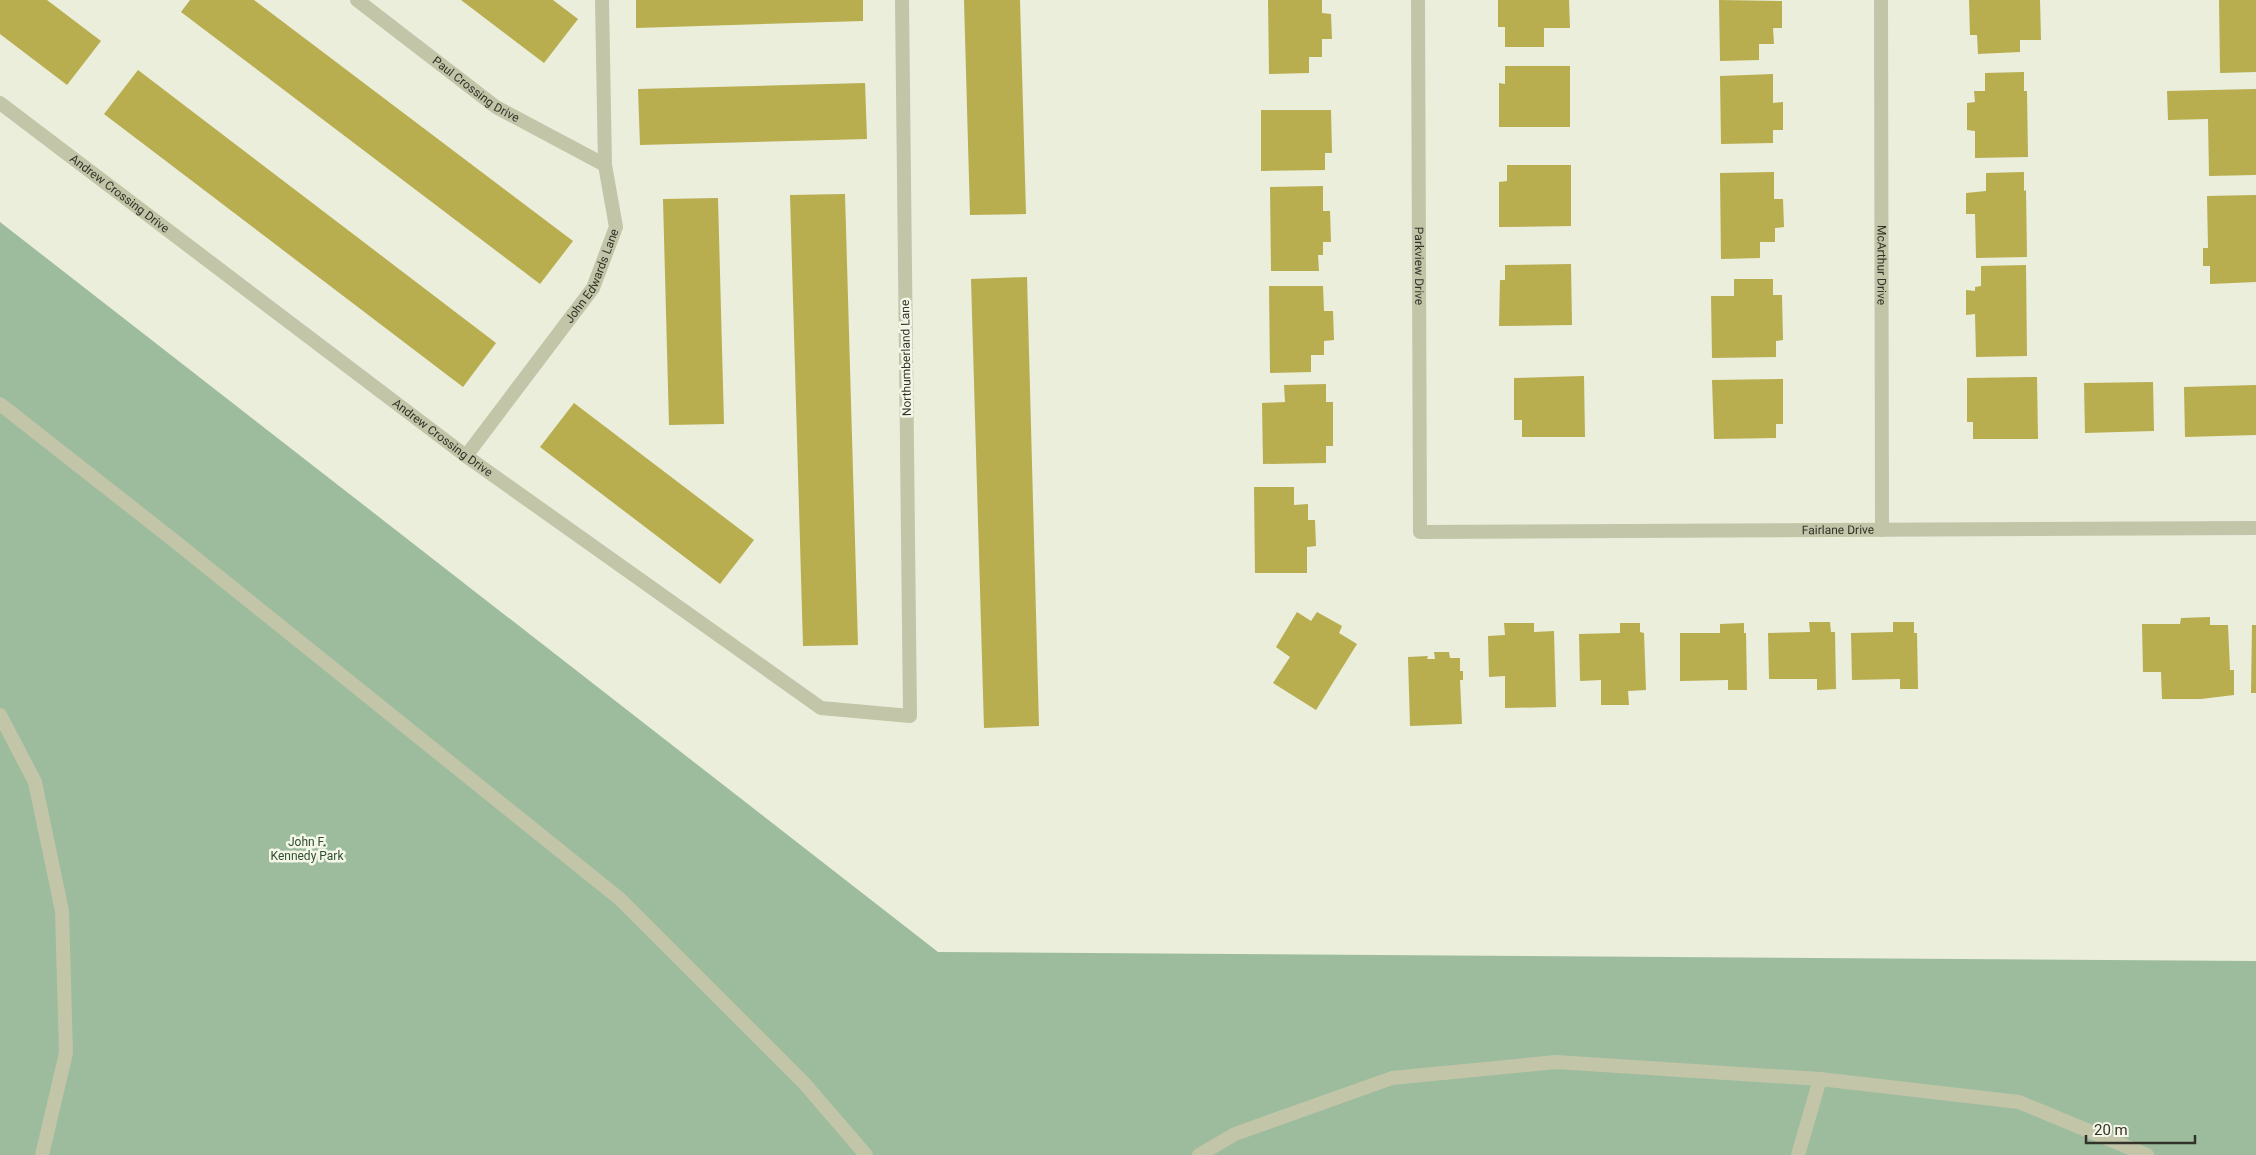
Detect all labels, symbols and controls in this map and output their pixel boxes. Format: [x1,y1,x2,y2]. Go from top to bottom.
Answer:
street label: Paul Crossing Drive [430,54,522,125]
street label: Andrew Crossing Drive [67,151,172,236]
street label: McArthur Drive [1874,225,1889,305]
street label: John Edwards Lane [562,227,622,326]
street label: Parkview Drive [1412,227,1426,305]
street label: Northumberland Lane [898,300,914,416]
street label: Andrew Crossing Drive [390,396,495,480]
street label: Fairlane Drive [1802,523,1874,537]
park label: John F. Kennedy Park [271,835,344,863]
scale bar [2086,1112,2195,1144]
text: 20 m [2094,1121,2128,1139]

